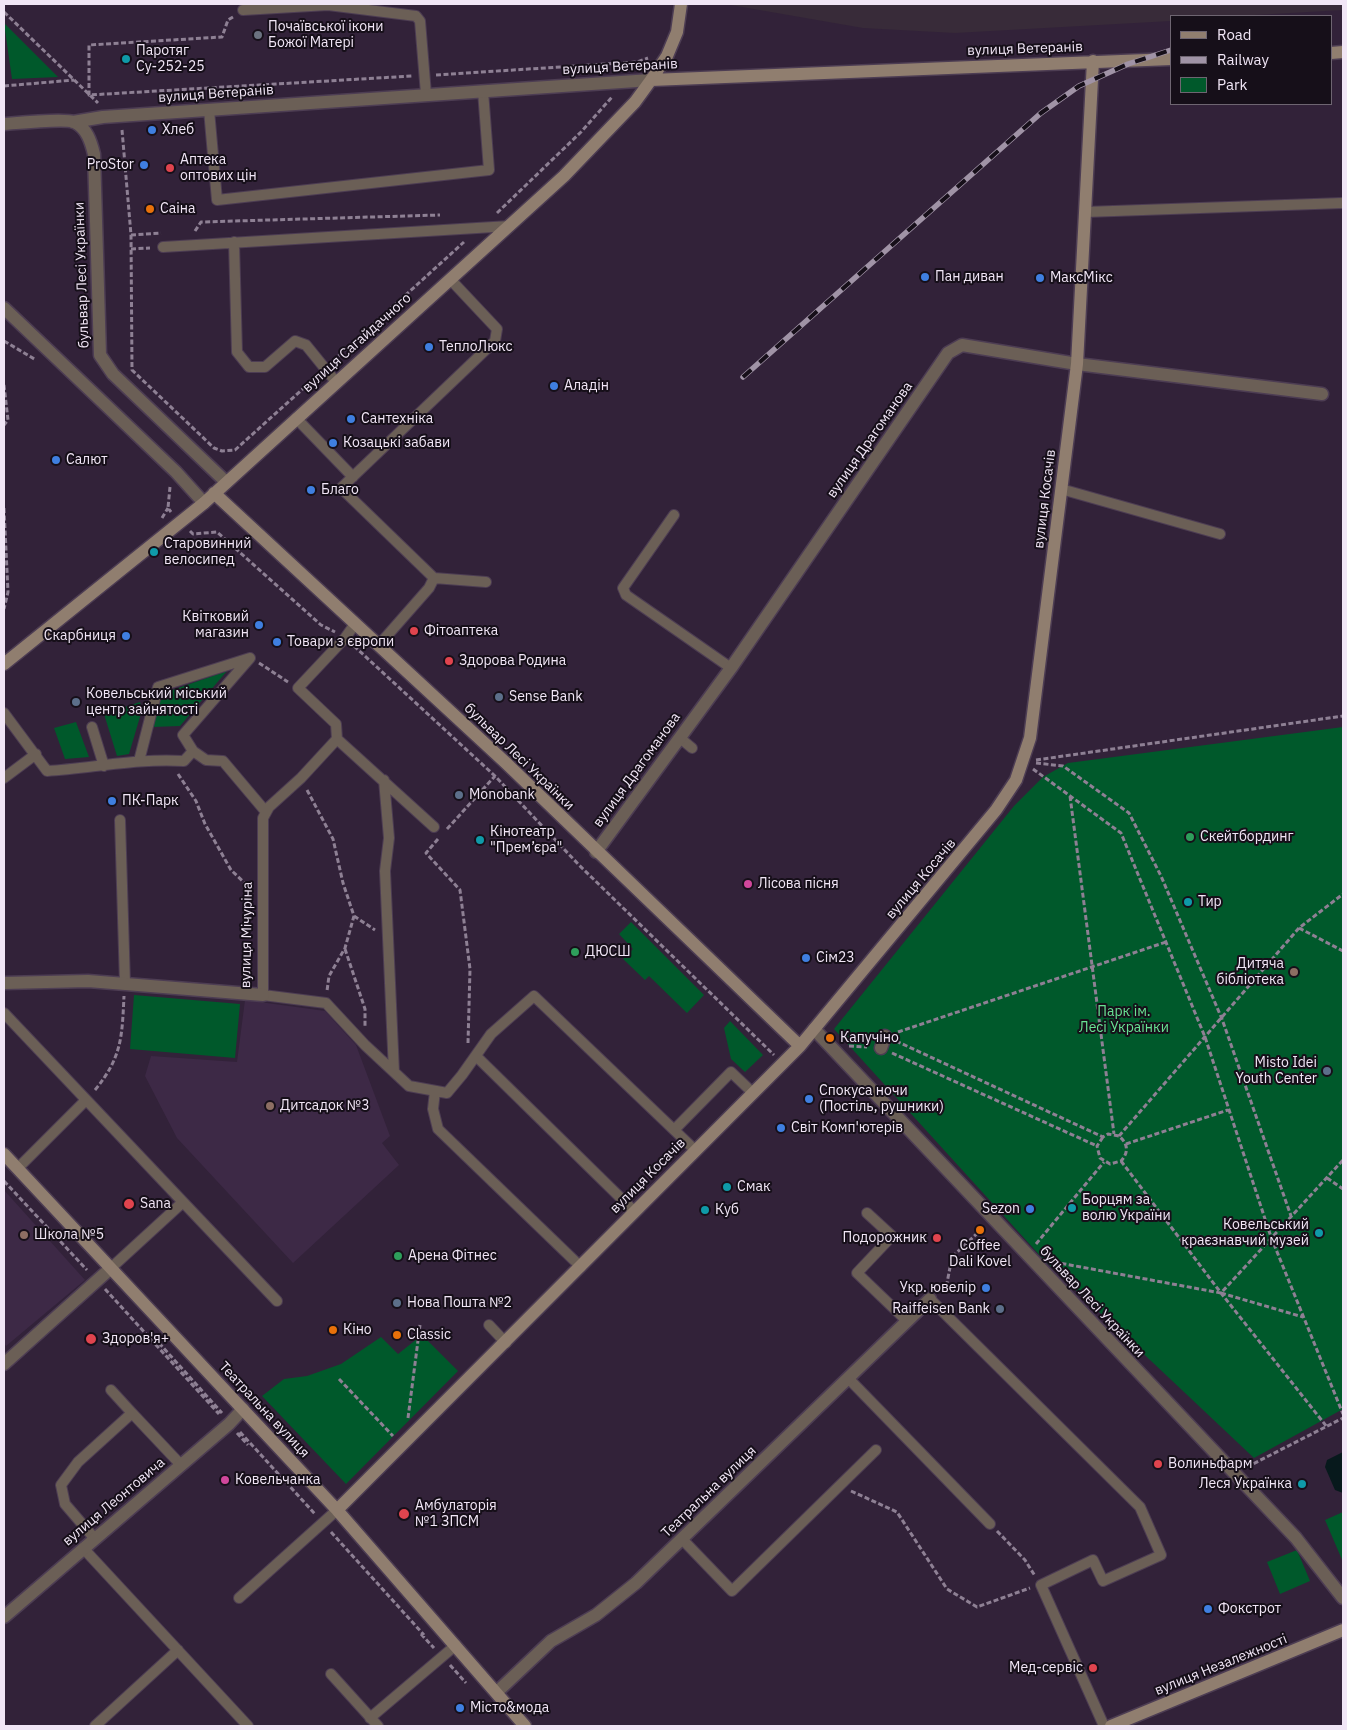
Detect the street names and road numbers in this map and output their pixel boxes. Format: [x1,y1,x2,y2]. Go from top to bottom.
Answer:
street label: вулиця Ветеранів [967,39,1083,59]
street label: вулиця Ветеранів [562,56,678,78]
street label: вулиця Ветеранів [158,82,274,106]
street label: бульвар Лесі Українки [71,202,93,348]
street label: вулиця Сагайдачного [299,290,415,396]
street label: вулиця Драгоманова [824,379,916,501]
street label: вулиця Косачів [1031,448,1059,550]
street label: бульвар Лесі Українки [461,700,577,814]
street label: вулиця Драгоманова [590,709,684,831]
street label: вулиця Косачів [883,835,959,923]
street label: вулиця Мічуріна [238,882,256,988]
street label: вулиця Косачів [607,1135,689,1217]
street label: бульвар Лесі Українки [1036,1243,1148,1361]
street label: Театральна вулиця [215,1359,313,1461]
street label: Театральна вулиця [658,1443,760,1541]
street label: вулиця Леонтовича [59,1454,169,1550]
street label: вулиця Незалежності [1152,1631,1290,1699]

